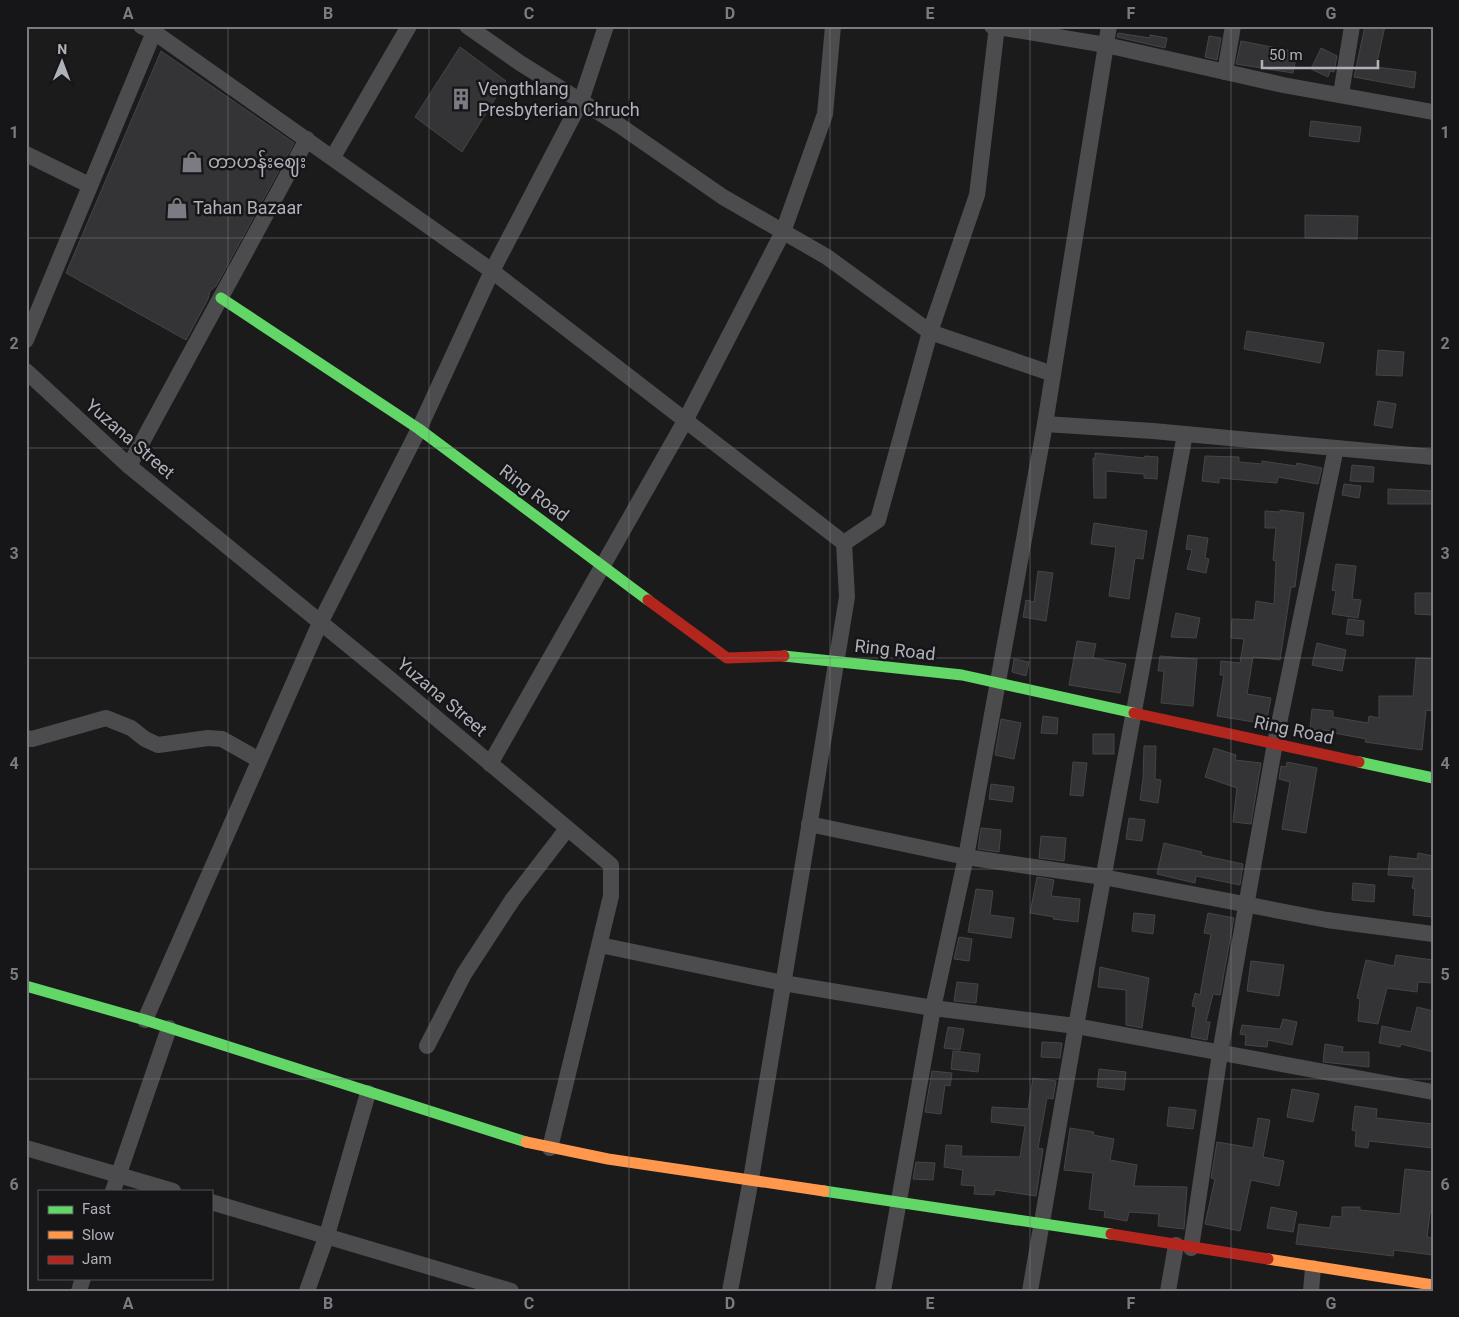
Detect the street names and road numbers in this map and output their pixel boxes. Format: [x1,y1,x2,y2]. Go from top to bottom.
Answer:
street label: Yuzana Street [82,394,179,483]
street label: Ring Road [496,460,573,525]
street label: Ring Road [854,635,937,664]
street label: Yuzana Street [393,653,492,740]
street label: Ring Road [1252,711,1336,748]

